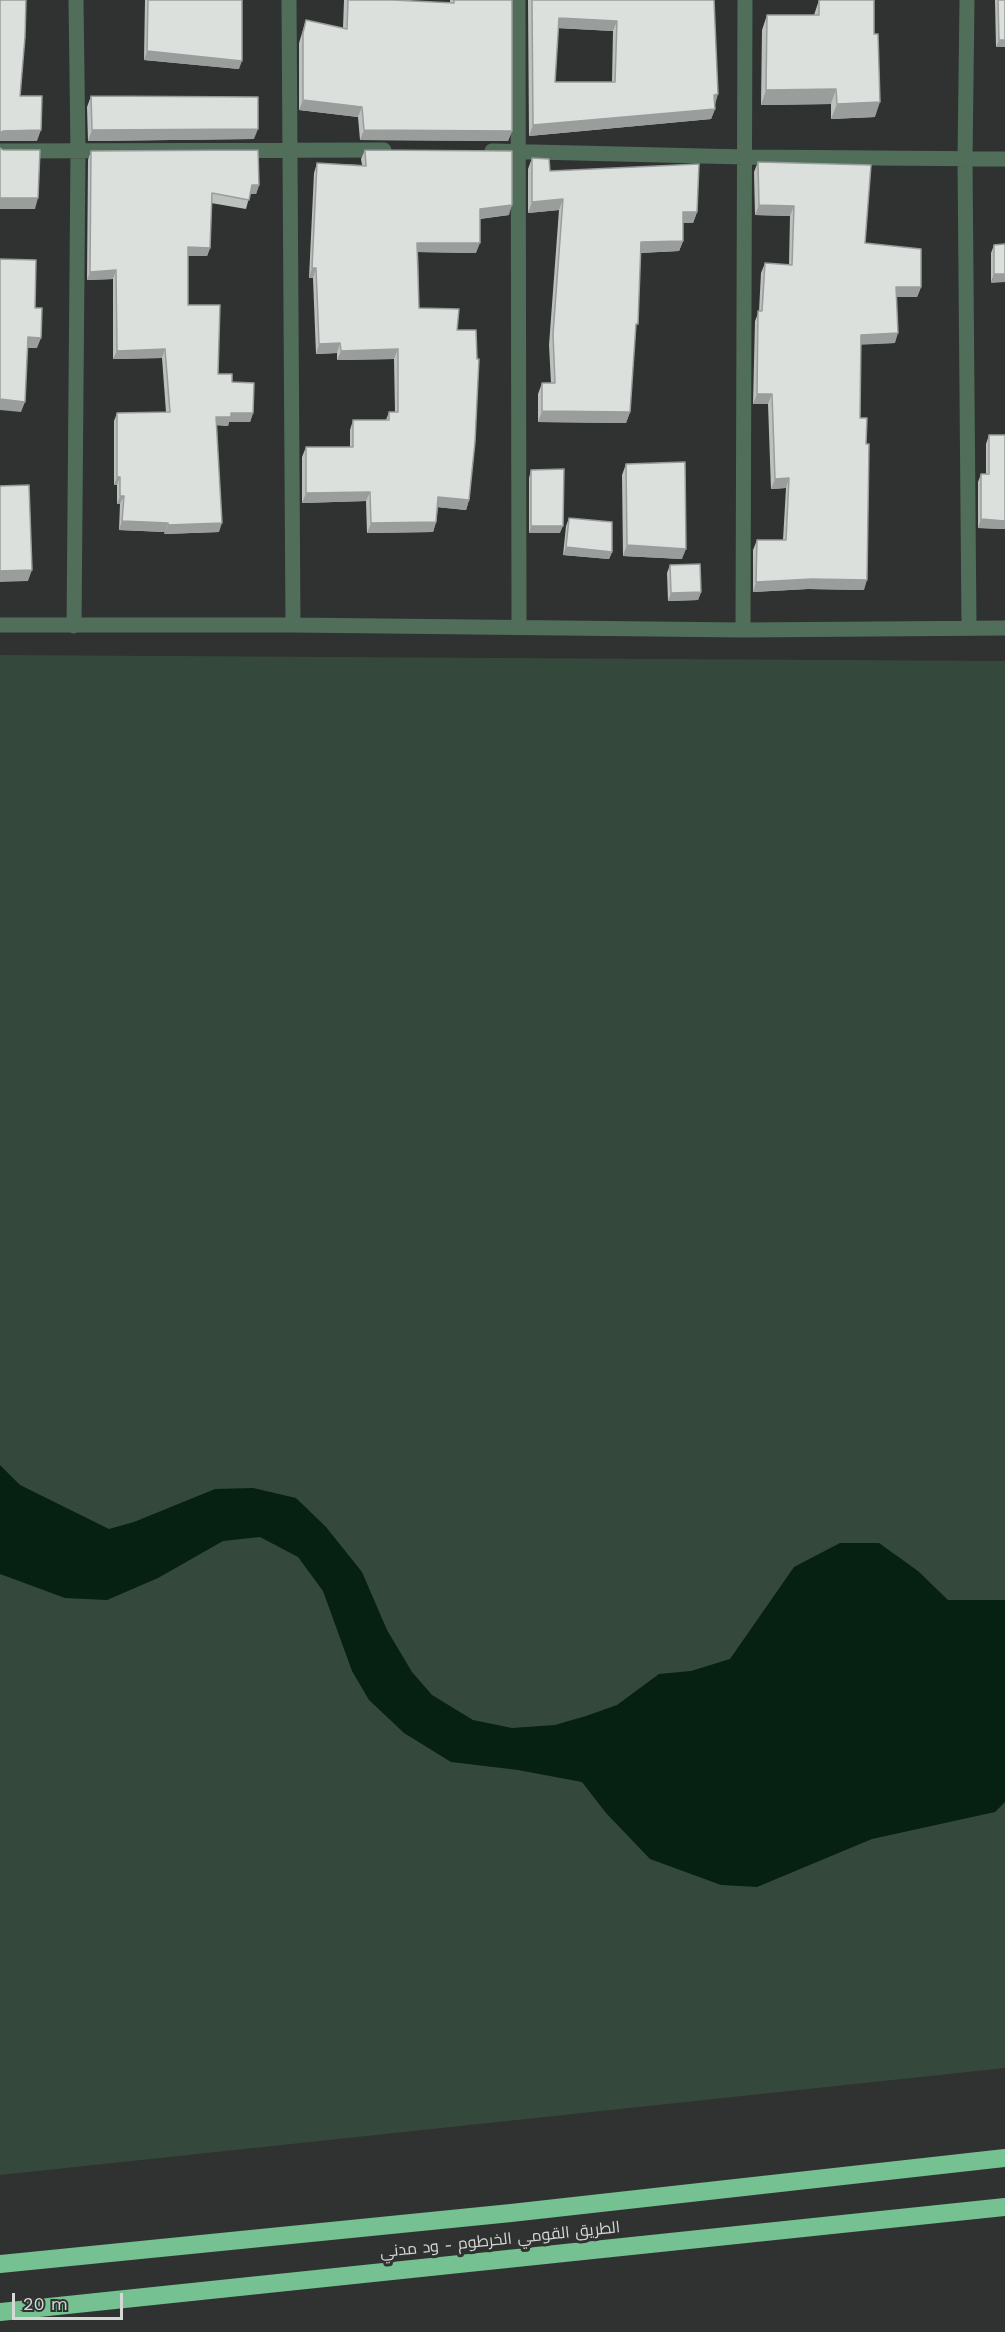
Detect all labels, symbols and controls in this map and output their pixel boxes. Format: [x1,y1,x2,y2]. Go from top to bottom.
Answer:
street label: الطريق القومي الخرطوم - ود مدني [379,2218,621,2262]
scale bar [15,2281,126,2319]
text: 20 m [23,2293,68,2314]

